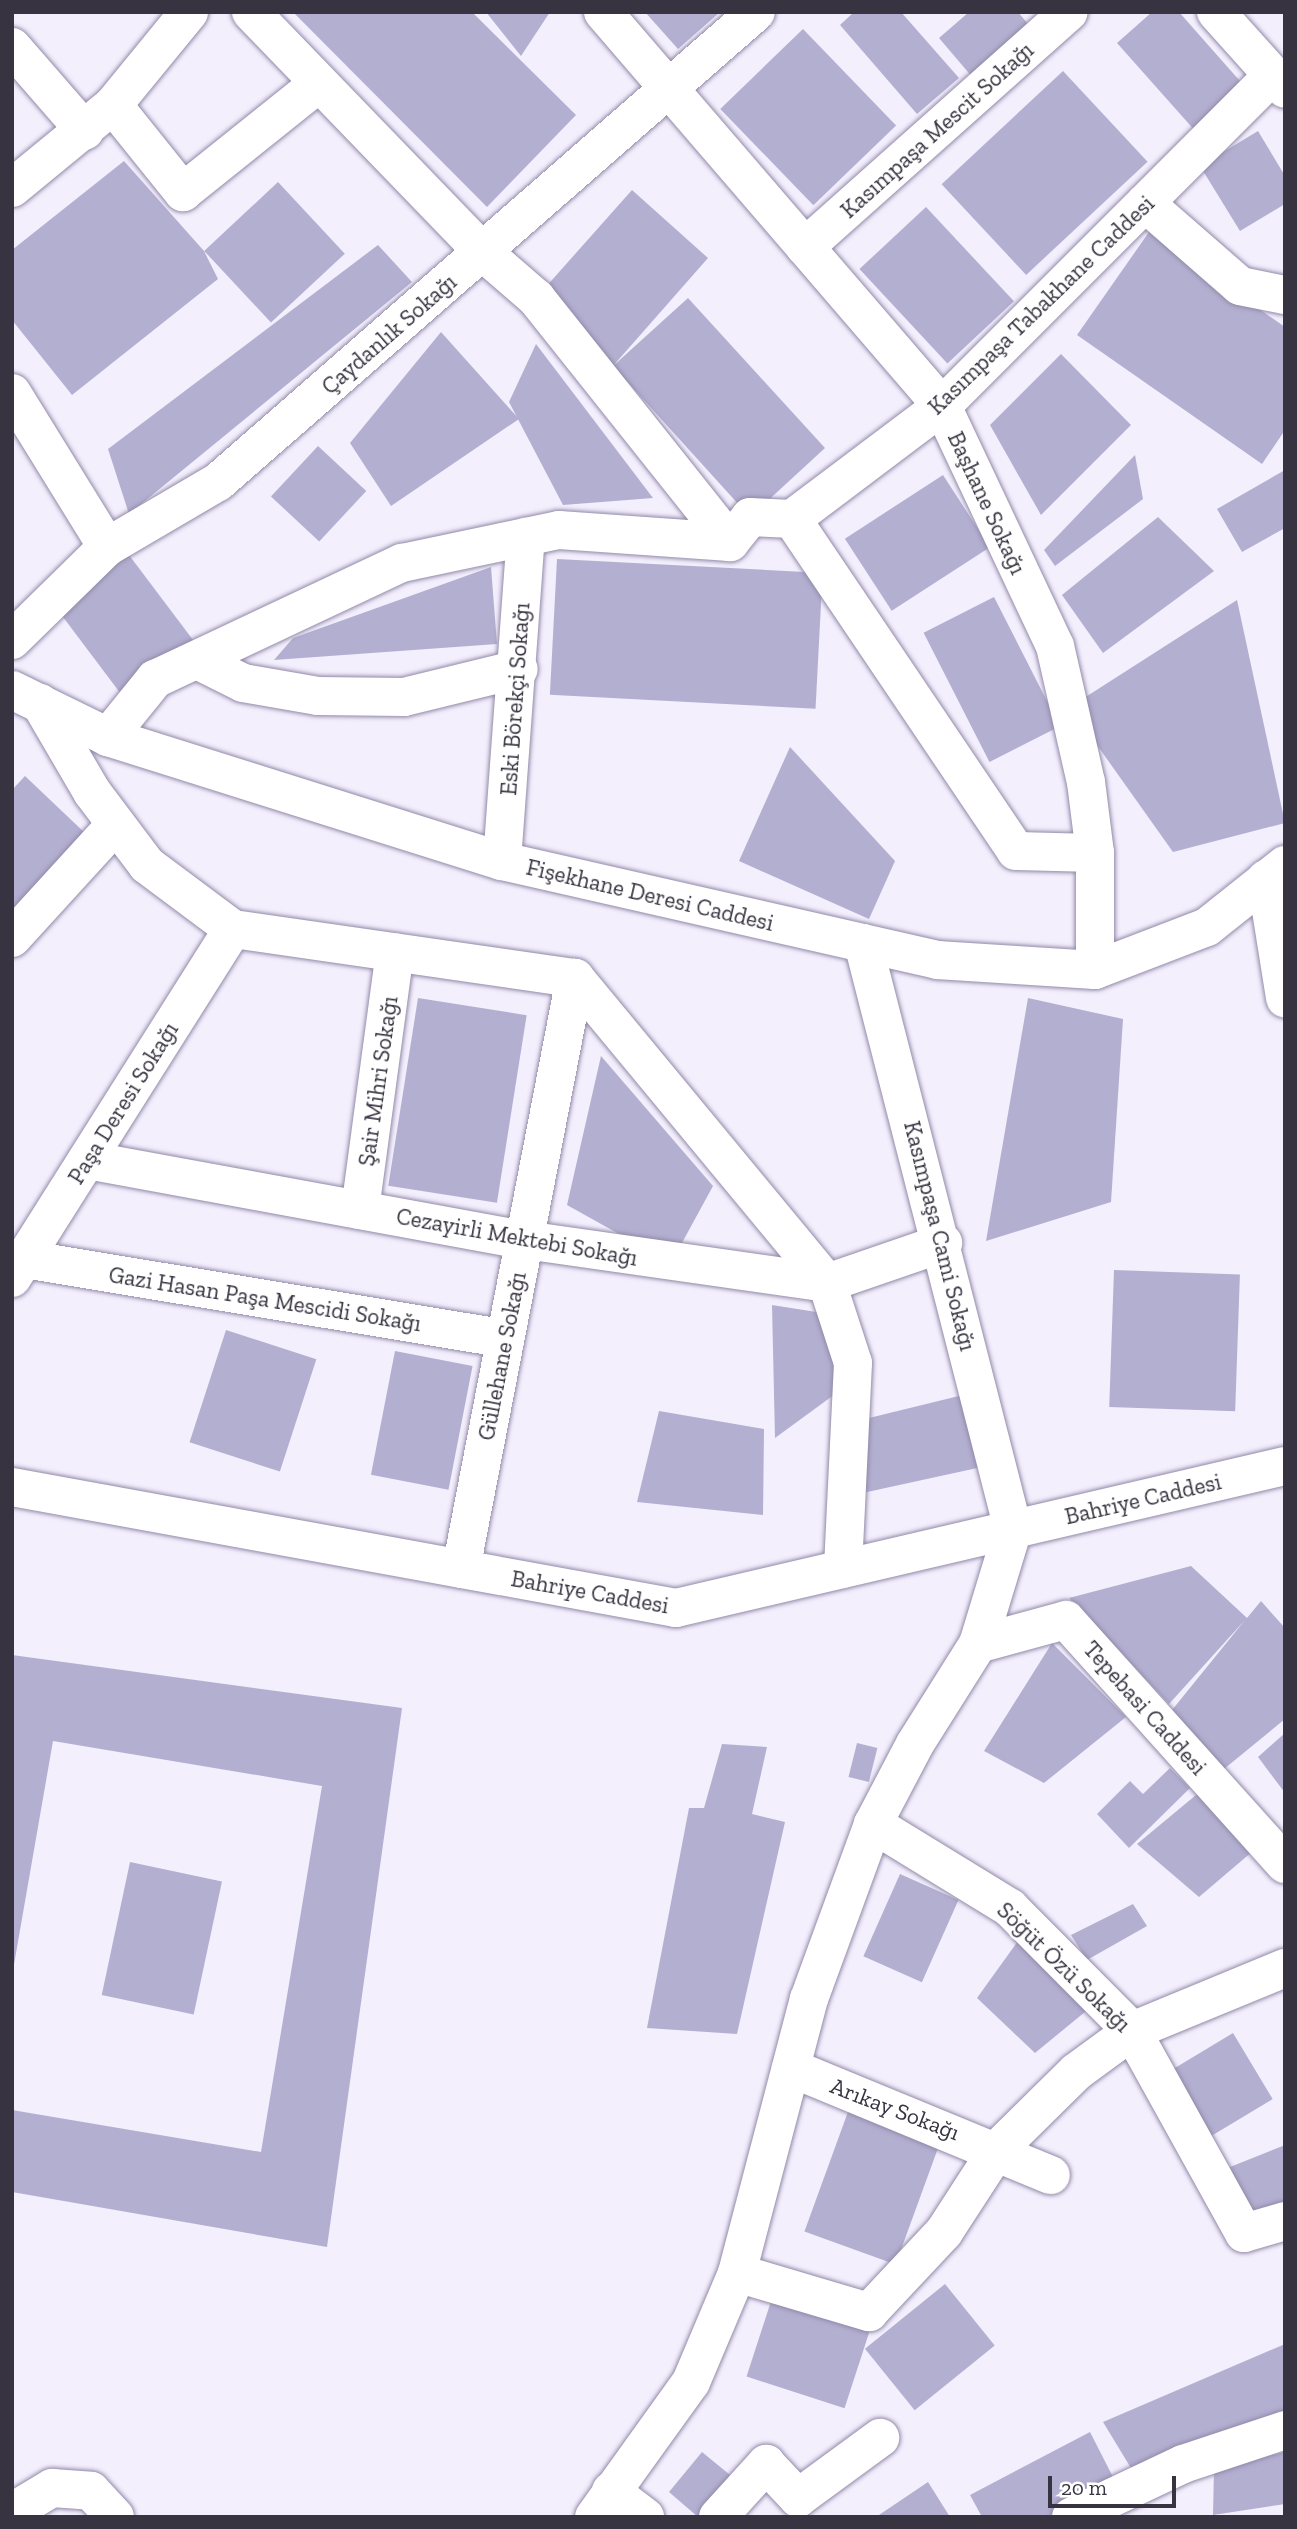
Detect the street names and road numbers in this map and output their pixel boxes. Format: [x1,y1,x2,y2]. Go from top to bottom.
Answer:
street label: Kasımpaşa Mescit Sokağı [835,36,1039,224]
street label: Kasımpaşa Tabakhane Caddesi [922,189,1160,421]
street label: Çaydanlık Sokağı [316,268,462,400]
street label: Başhane Sokağı [942,427,1032,579]
street label: Eski Börekçi Sokağı [494,602,536,796]
street label: Fişekhane Deresi Caddesi [524,853,776,937]
street label: Şair Mihri Sokağı [352,994,404,1168]
street label: Paşa Deresi Sokağı [62,1017,184,1189]
street label: Kasımpaşa Cami Sokağı [898,1118,982,1354]
street label: Cezayirli Mektebi Sokağı [394,1202,640,1272]
street label: Gazi Hasan Paşa Mescidi Sokağı [107,1261,423,1337]
street label: Güllehane Sokağı [472,1269,532,1443]
street label: Bahriye Caddesi [1062,1468,1224,1530]
street label: Bahriye Caddesi [509,1565,671,1619]
street label: Tepebasi Caddesi [1078,1635,1212,1781]
street label: Söğüt Özü Sokağı [991,1896,1137,2038]
street label: Arıkay Sokağı [826,2072,964,2146]

